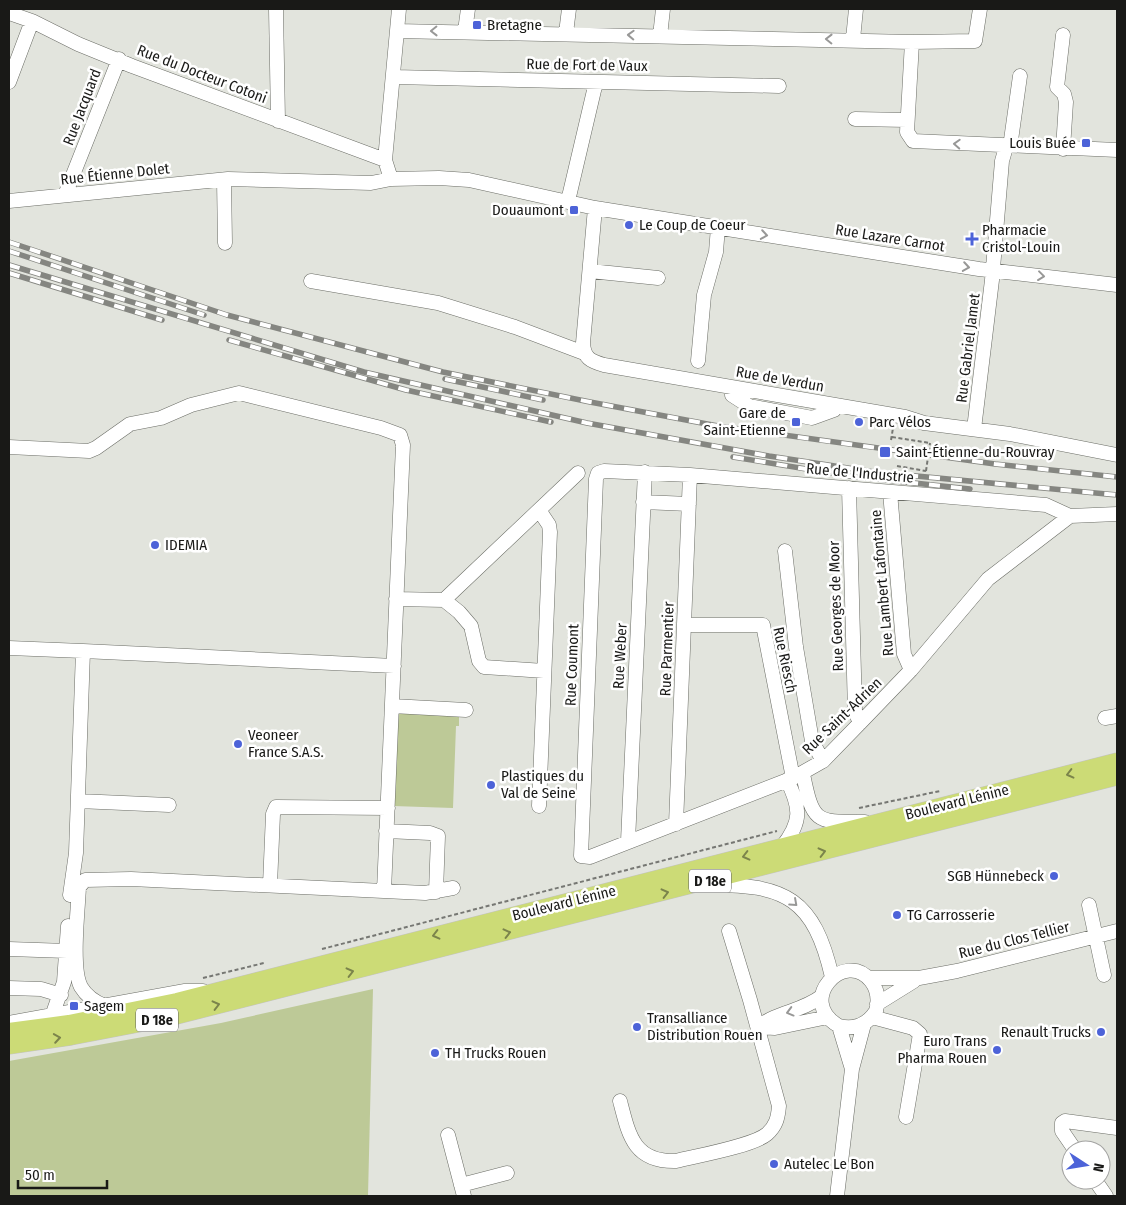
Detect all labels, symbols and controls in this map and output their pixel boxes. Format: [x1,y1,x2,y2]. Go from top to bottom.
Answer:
place label: Bretagne [487,16,542,34]
marker: Bretagne [471,19,483,31]
one-way arrow [429,26,437,36]
one-way arrow [627,30,634,40]
one-way arrow [824,33,832,44]
street label: Rue du Docteur Cotoni [135,41,269,107]
street label: Rue de Fort de Vaux [526,55,648,75]
street label: Rue Jacquard [59,66,105,148]
place label: Louis Buée [1009,134,1076,152]
marker: Louis Buée [1080,137,1092,149]
one-way arrow [953,139,961,150]
street label: Rue Étienne Dolet [60,159,170,189]
place label: Douaumont [492,201,564,219]
marker: Douaumont [568,204,580,216]
place label: Le Coup de Coeur [639,216,746,234]
marker: Le Coup de Coeur [623,219,635,231]
street label: Rue Lazare Carnot [834,220,946,256]
place label: Pharmacie Cristol-Louin [982,221,1060,256]
one-way arrow [760,229,768,239]
marker: Pharmacie Cristol-Louin [966,233,978,245]
one-way arrow [962,261,970,272]
one-way arrow [1038,270,1046,281]
street label: Rue Gabriel Jamet [952,292,984,404]
street label: Rue de Verdun [735,362,825,396]
place label: Gare de Saint-Etienne [704,404,786,439]
place label: Parc Vélos [869,413,931,431]
marker: Gare de Saint-Etienne [790,416,802,428]
marker: Parc Vélos [853,416,865,428]
place label: Saint-Étienne-du-Rouvray [896,443,1055,461]
marker: Saint-Étienne-du-Rouvray [878,445,892,459]
street label: Rue de l'Industrie [805,459,915,487]
street label: Rue Lambert Lafontaine [867,509,897,657]
place label: IDEMIA [165,536,207,554]
marker: IDEMIA [149,539,161,551]
street label: Rue Georges de Moor [825,540,847,672]
street label: Rue Parmentier [656,601,678,697]
street label: Rue Weber [609,622,631,689]
street label: Rue Coumont [562,623,582,706]
street label: Rue Riesch [769,625,801,695]
street label: Rue Saint-Adrien [799,674,885,758]
place label: Veoneer France S.A.S. [248,726,324,761]
marker: Veoneer France S.A.S. [232,738,244,750]
place label: Plastiques du Val de Seine [501,767,584,802]
one-way arrow [1066,768,1074,779]
marker: Plastiques du Val de Seine [485,779,497,791]
street label: Boulevard Lénine [903,780,1011,824]
one-way arrow [818,848,826,858]
one-way arrow [743,851,751,861]
place label: SGB Hünnebeck [947,867,1044,885]
road number: D 18e [689,869,731,892]
marker: SGB Hünnebeck [1048,870,1060,882]
street label: Boulevard Lénine [510,881,618,925]
one-way arrow [661,888,670,899]
one-way arrow [789,897,798,906]
place label: TG Carrosserie [907,906,995,924]
marker: TG Carrosserie [891,909,903,921]
street label: Rue du Clos Tellier [957,917,1072,962]
one-way arrow [503,928,511,938]
one-way arrow [432,929,441,940]
one-way arrow [345,967,354,978]
place label: Sagem [84,997,124,1015]
marker: Sagem [68,1000,80,1012]
one-way arrow [212,1001,220,1011]
one-way arrow [786,1006,794,1016]
road number: D 18e [136,1008,178,1032]
place label: Transalliance Distribution Rouen [647,1009,763,1044]
marker: Transalliance Distribution Rouen [631,1021,643,1033]
place label: Renault Trucks [1001,1023,1091,1041]
marker: Renault Trucks [1095,1026,1107,1038]
place label: Euro Trans Pharma Rouen [898,1032,987,1067]
one-way arrow [53,1034,61,1044]
place label: TH Trucks Rouen [445,1044,546,1062]
marker: Euro Trans Pharma Rouen [991,1044,1003,1056]
marker: TH Trucks Rouen [429,1047,441,1059]
north arrow [1061,1140,1111,1190]
place label: Autelec Le Bon [784,1155,874,1173]
scale bar [18,1158,106,1190]
marker: Autelec Le Bon [768,1158,780,1170]
text: N [1089,1162,1107,1173]
text: 50 m [25,1166,55,1184]

